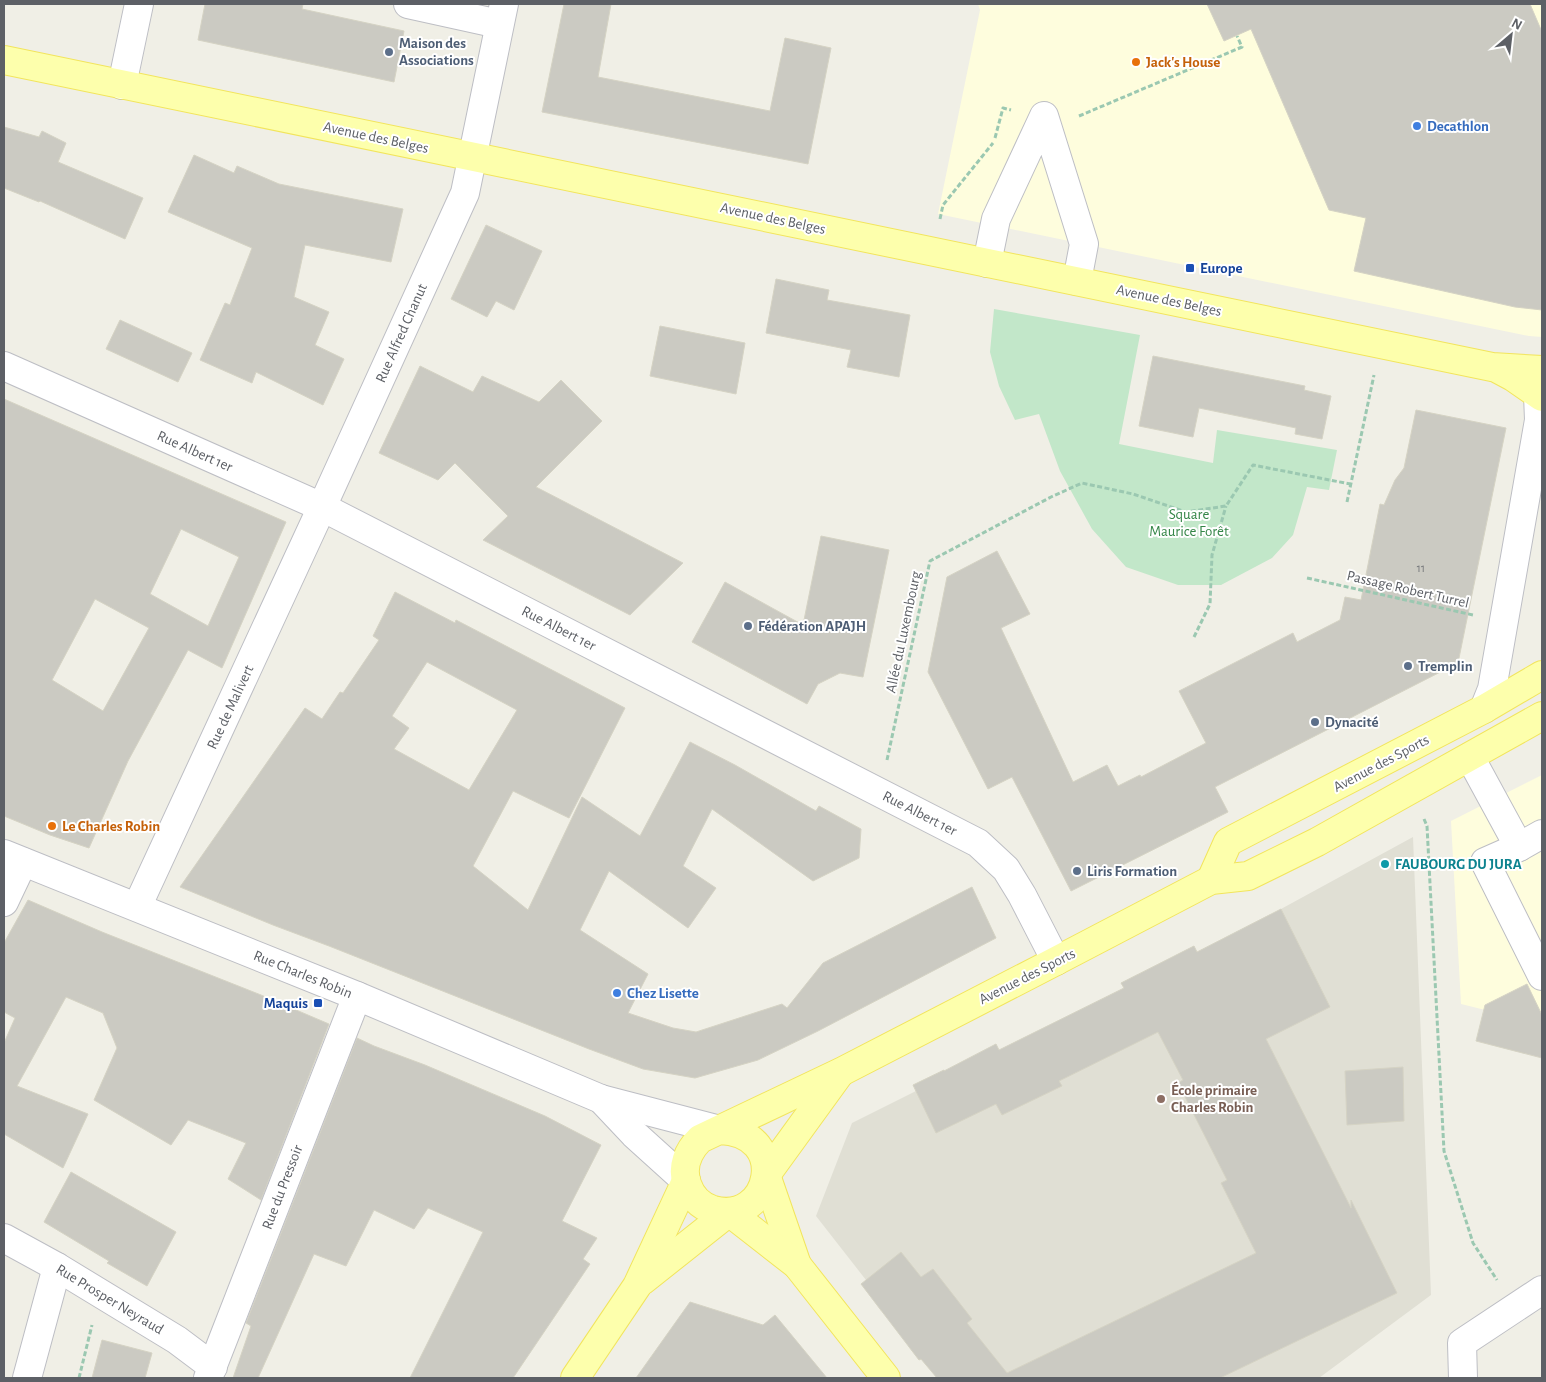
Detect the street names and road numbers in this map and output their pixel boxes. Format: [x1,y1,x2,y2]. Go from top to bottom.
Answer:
street label: Avenue des Belges [322,119,430,156]
street label: Avenue des Belges [719,200,827,237]
street label: Rue Alfred Chanut [373,281,430,385]
street label: Avenue des Belges [1115,282,1223,319]
street label: Rue Albert 1er [155,428,235,475]
street label: Passage Robert Turrel [1345,568,1470,611]
street label: Allée du Luxembourg [883,569,924,694]
street label: Rue Albert 1er [519,603,598,654]
street label: Rue de Malivert [204,663,257,752]
street label: Avenue des Sports [1331,732,1432,795]
street label: Rue Albert 1er [880,788,959,839]
street label: Avenue des Sports [977,946,1078,1007]
street label: Rue Charles Robin [251,948,354,1001]
street label: Rue du Pressoir [259,1143,306,1232]
street label: Rue Prosper Neyraud [53,1261,166,1338]

